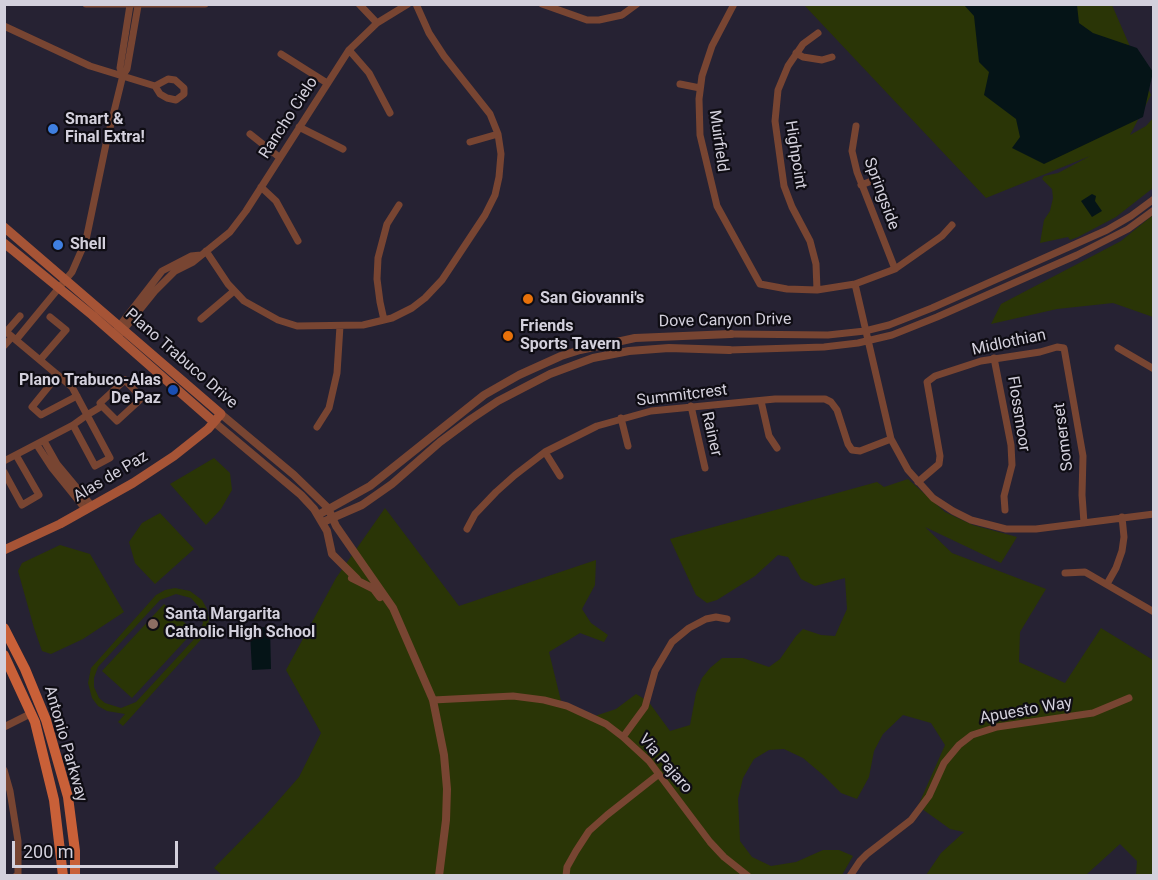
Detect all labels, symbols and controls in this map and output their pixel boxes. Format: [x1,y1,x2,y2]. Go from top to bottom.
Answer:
street label: Rancho Cielo [255,74,323,162]
street label: Muirfield [704,109,732,173]
place label: Smart & Final Extra! [65,110,145,148]
street label: Highpoint [780,119,810,191]
marker: Smart & Final Extra! [46,122,60,136]
street label: Springside [859,155,903,233]
place label: Shell [70,235,106,255]
marker: Shell [51,238,65,252]
place label: San Giovanni's [540,289,644,309]
marker: San Giovanni's [521,292,535,306]
street label: Plano Trabuco Drive [121,305,241,413]
street label: Dove Canyon Drive [658,310,792,332]
place label: Friends Sports Tavern [520,317,620,355]
street label: Midlothian [970,326,1048,360]
marker: Friends Sports Tavern [501,329,515,343]
place label: Plano Trabuco-Alas De Paz [19,371,161,409]
street label: Flossmoor [1003,375,1033,453]
street label: Summitcrest [636,381,728,411]
marker: Plano Trabuco-Alas De Paz [166,383,180,397]
street label: Somerset [1050,402,1078,472]
street label: Rainer [697,410,725,458]
street label: Alas de Paz [70,447,152,507]
place label: Santa Margarita Catholic High School [165,605,315,643]
marker: Santa Margarita Catholic High School [146,617,160,631]
street label: Antonio Parkway [39,684,91,804]
street label: Apuesto Way [978,693,1074,729]
street label: Via Pajaro [634,730,696,798]
scale bar [15,829,182,867]
text: 200 m [23,841,74,862]

